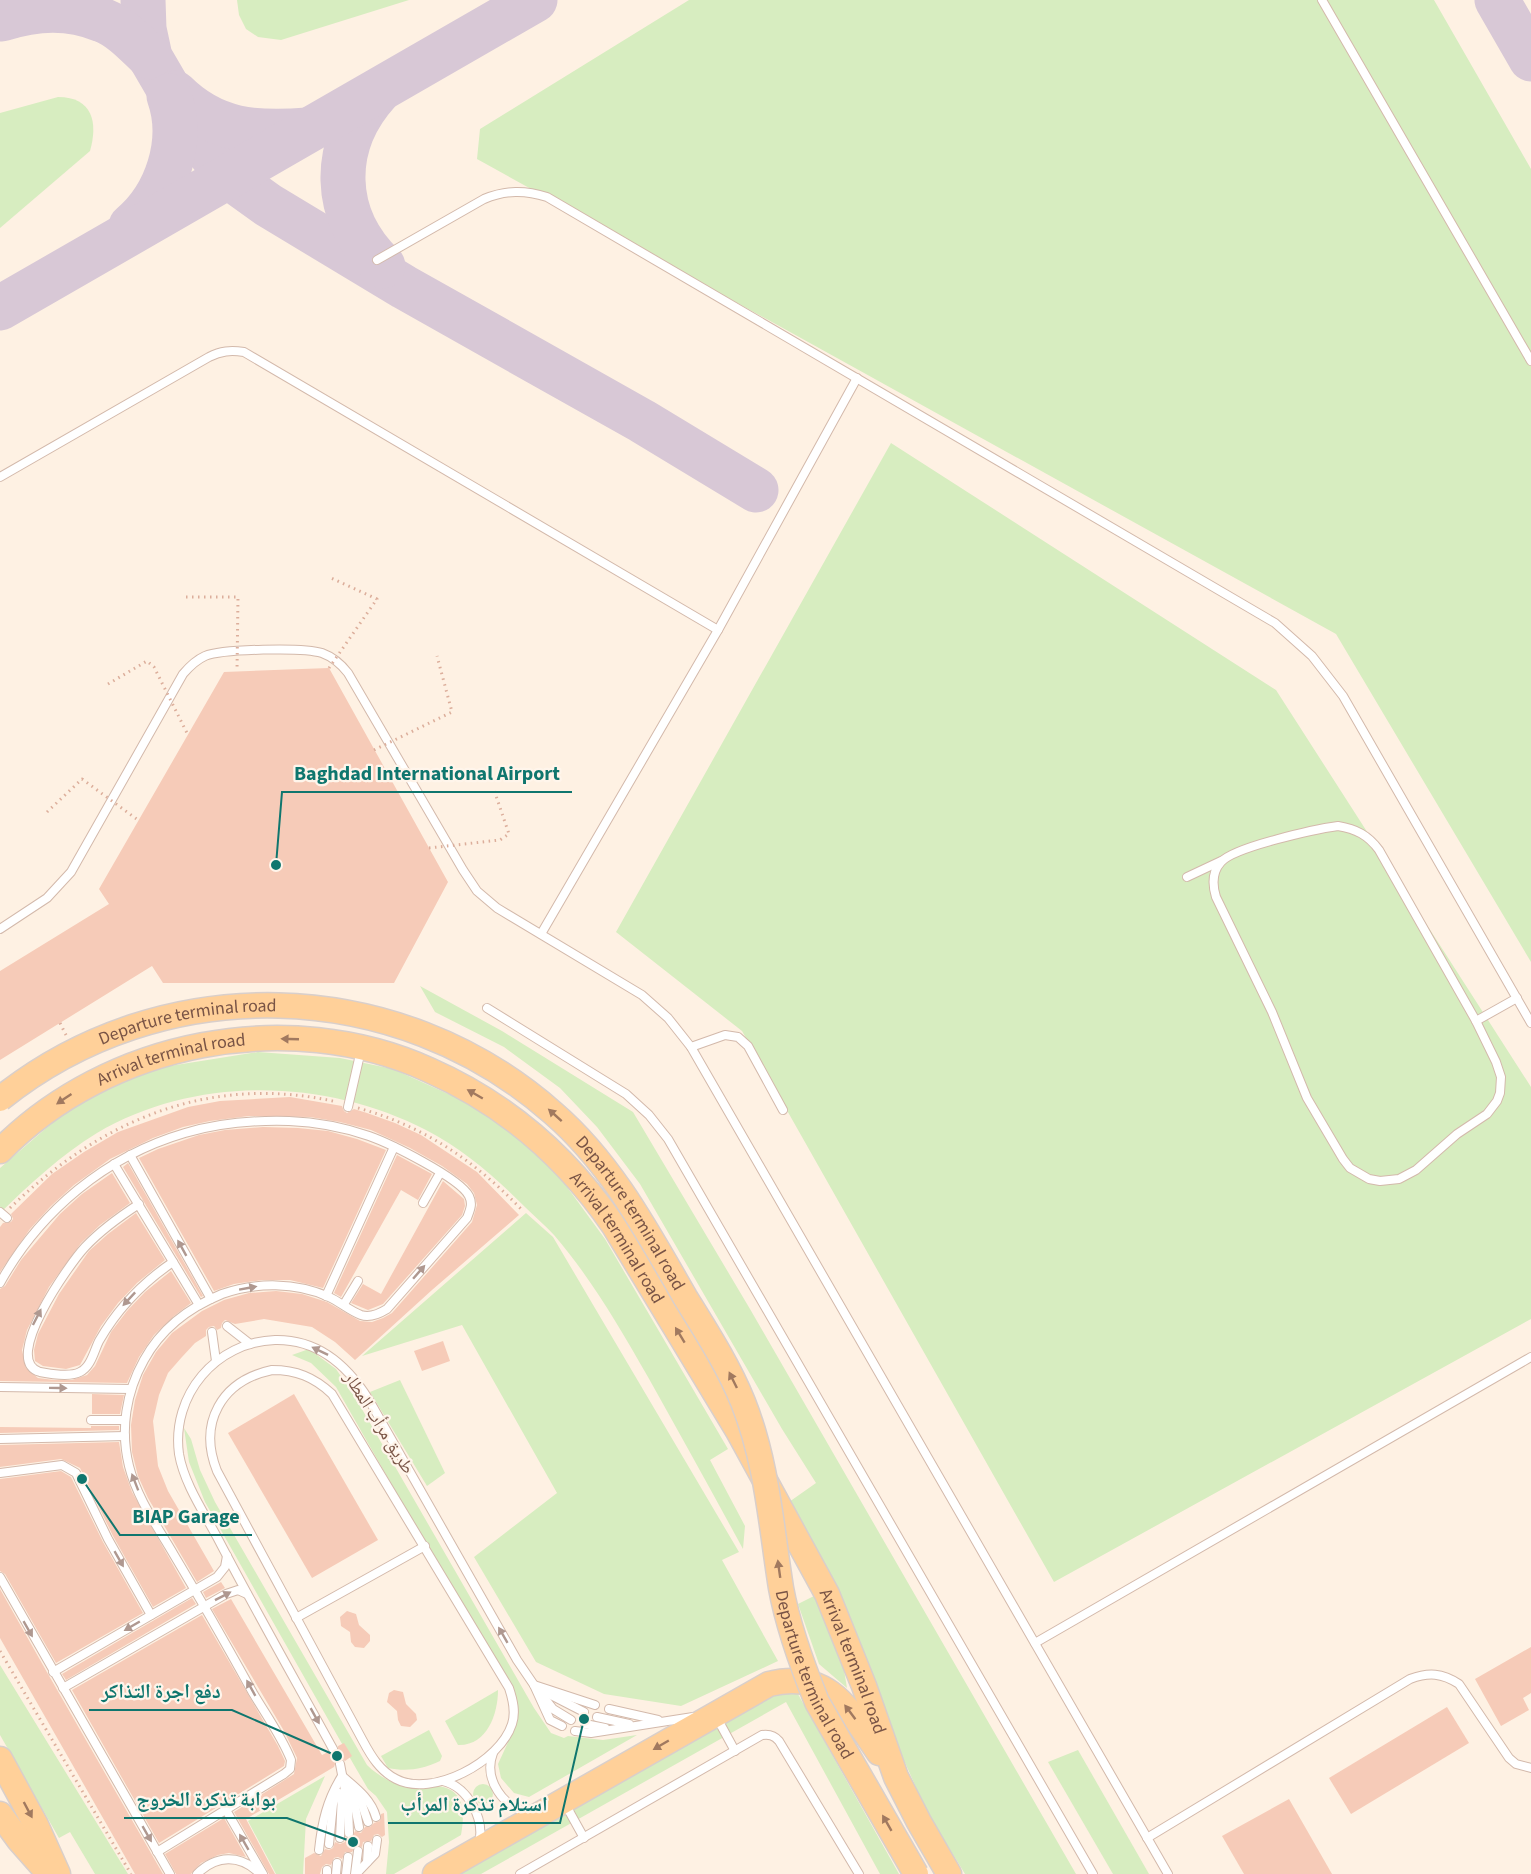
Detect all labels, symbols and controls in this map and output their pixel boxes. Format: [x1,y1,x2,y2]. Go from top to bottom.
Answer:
callout: Baghdad International Airport [282,754,572,792]
text: Baghdad International Airport [294,760,560,788]
street label: Departure terminal road [95,993,277,1051]
street label: Arrival terminal road [92,1027,246,1092]
one-way arrow [281,1034,300,1044]
one-way arrow [466,1089,483,1099]
one-way arrow [57,1093,73,1105]
one-way arrow [548,1108,563,1122]
street label: Departure terminal road [570,1130,691,1295]
street label: Arrival terminal road [564,1166,671,1308]
one-way arrow [177,1240,188,1256]
one-way arrow [412,1265,425,1280]
one-way arrow [239,1283,258,1292]
one-way arrow [122,1292,136,1307]
one-way arrow [32,1308,41,1325]
one-way arrow [674,1327,685,1343]
one-way arrow [311,1346,328,1355]
street label: طريق مرأب المطار [337,1366,420,1479]
one-way arrow [728,1372,738,1389]
one-way arrow [49,1383,68,1393]
one-way arrow [129,1473,139,1491]
callout: BIAP Garage [120,1497,252,1535]
text: BIAP Garage [132,1503,240,1531]
one-way arrow [114,1551,124,1568]
one-way arrow [774,1559,783,1578]
street label: Arrival terminal road [814,1584,892,1737]
street label: Departure terminal road [769,1588,860,1764]
one-way arrow [214,1592,232,1602]
one-way arrow [23,1620,33,1637]
one-way arrow [124,1620,140,1631]
one-way arrow [498,1626,508,1643]
callout: دفع اجرة التذاكر [89,1672,232,1710]
text: دفع اجرة التذاكر [100,1678,221,1706]
one-way arrow [246,1679,256,1696]
one-way arrow [843,1704,856,1720]
one-way arrow [309,1708,320,1724]
one-way arrow [653,1739,669,1750]
callout: بوابة تذكرة الخروج [124,1780,287,1818]
callout: استلام تذكرة المرأب [388,1785,560,1823]
text: بوابة تذكرة الخروج [136,1786,276,1814]
text: استلام تذكرة المرأب [400,1791,548,1819]
one-way arrow [23,1802,33,1819]
one-way arrow [881,1815,892,1831]
one-way arrow [142,1826,152,1843]
one-way arrow [239,1833,249,1850]

